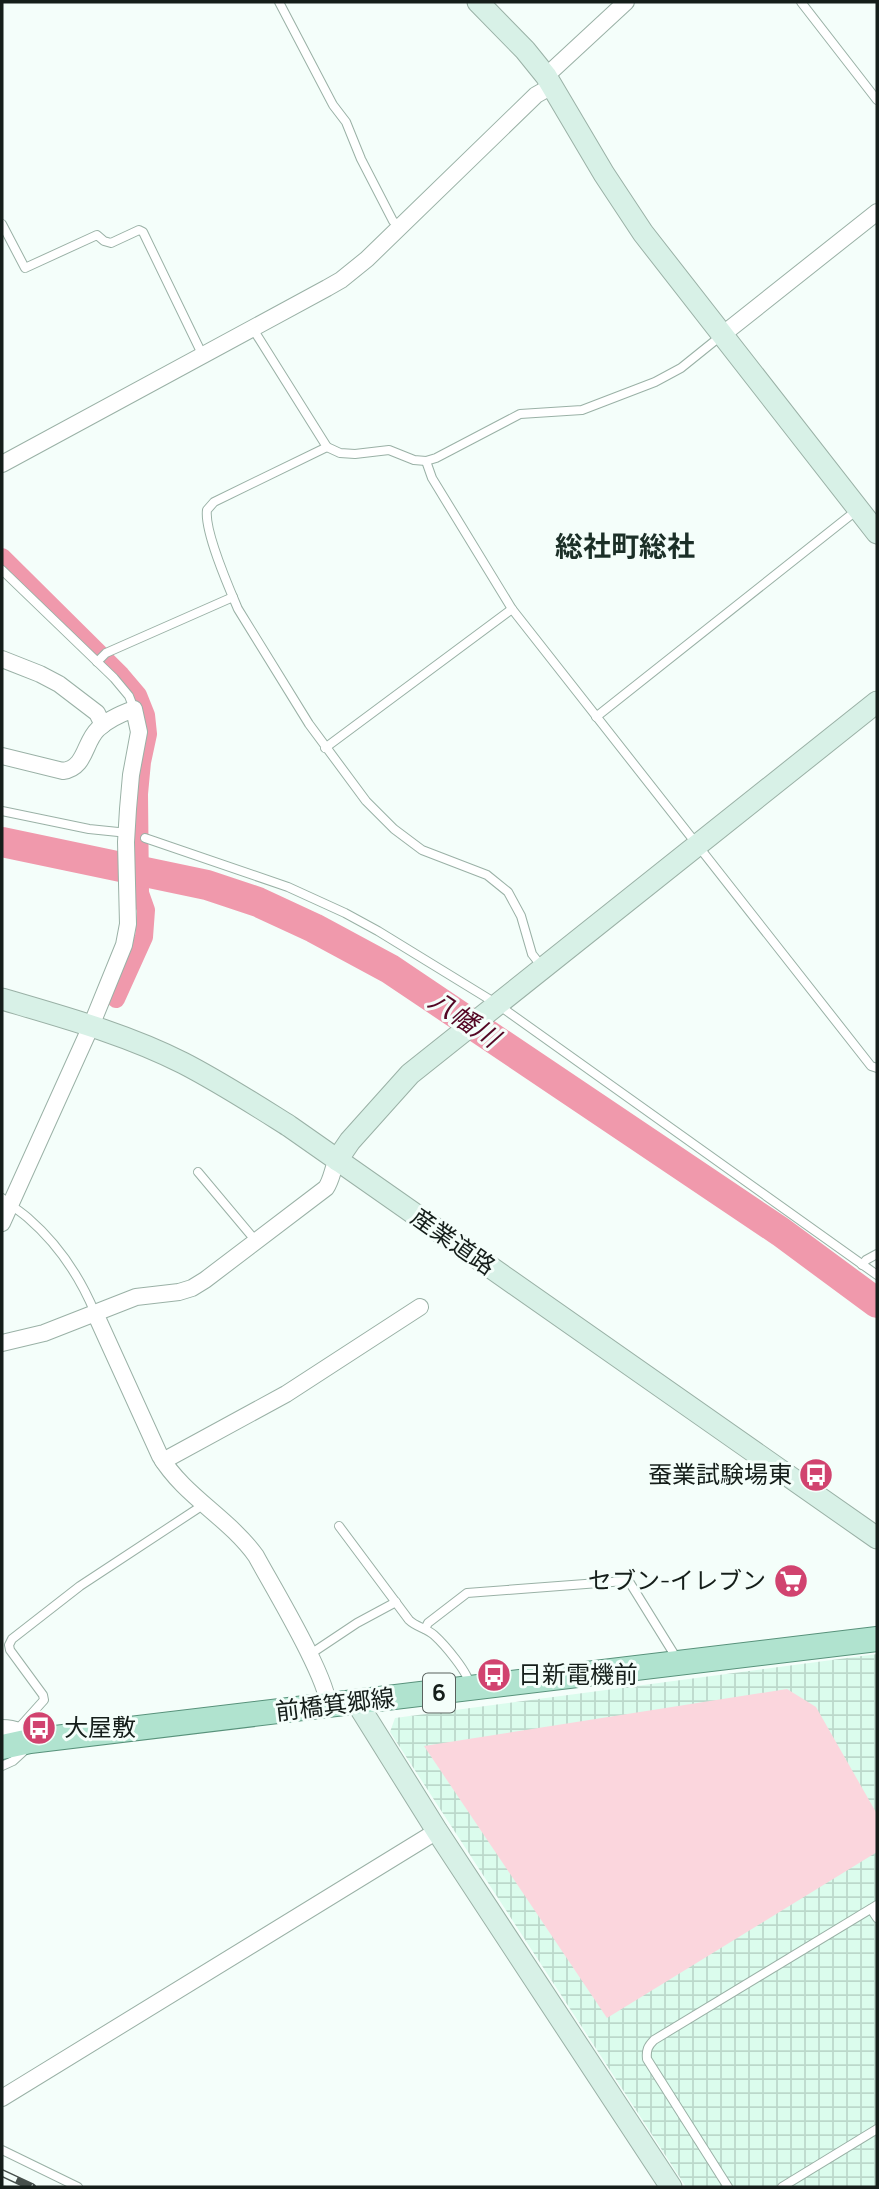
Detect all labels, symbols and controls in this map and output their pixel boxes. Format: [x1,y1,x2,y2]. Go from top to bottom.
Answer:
district label: 総社町総社 [555,526,695,564]
water label: 八幡川 [422,981,509,1057]
street label: 産業道路 [405,1200,503,1282]
bus stop icon: 蚕業試験場東 [797,1456,835,1494]
place label: 蚕業試験場東 [648,1457,792,1490]
supermarket icon: セブン-イレブン [772,1562,810,1600]
place label: セブン-イレブン [588,1563,766,1596]
bus stop icon: 日新電機前 [475,1656,513,1694]
place label: 日新電機前 [518,1657,638,1690]
road number: 6 [423,1674,455,1712]
street label: 前橋箕郷線 [273,1680,396,1727]
bus stop icon: 大屋敷 [20,1709,58,1747]
place label: 大屋敷 [64,1710,136,1743]

